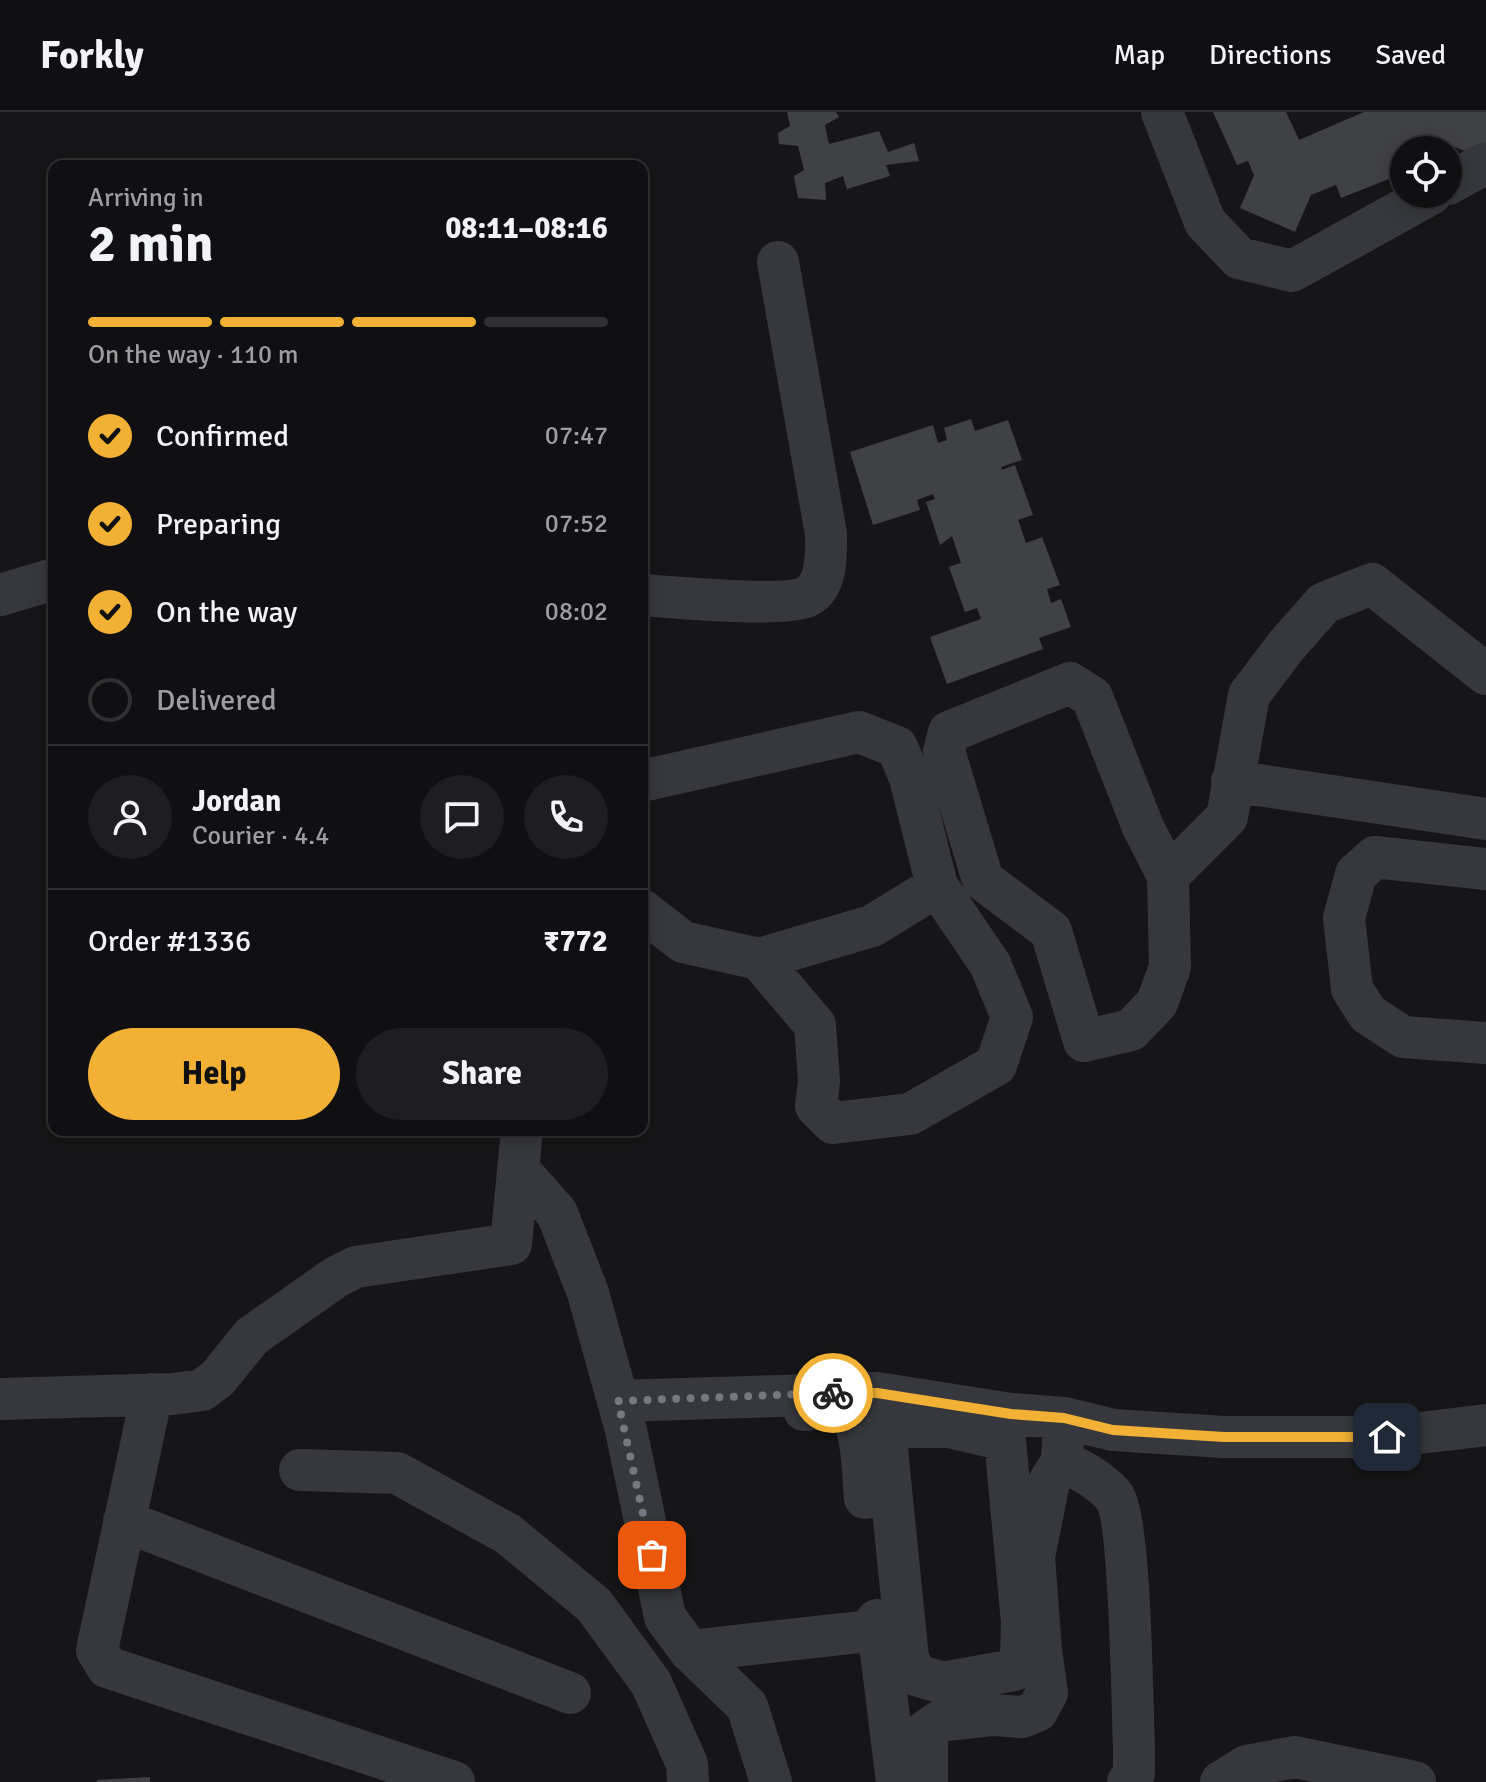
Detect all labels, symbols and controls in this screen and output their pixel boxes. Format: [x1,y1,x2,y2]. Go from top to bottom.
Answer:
text: Forkly [40,32,144,79]
text: Map [1113,38,1165,72]
text: Directions [1209,38,1331,72]
text: Saved [1375,38,1446,72]
map controls [1390,136,1462,208]
button: locate [1390,136,1462,208]
text: Arriving in [88,182,204,214]
text: 08:11–08:16 [445,210,608,247]
text: 2 min [88,212,214,276]
text: On the way · 110 m [88,339,298,371]
icon: check [88,414,132,458]
text: Confirmed [156,418,289,455]
text: 07:47 [545,420,608,452]
icon: check [88,502,132,546]
text: Preparing [156,506,281,543]
text: 07:52 [545,508,608,540]
icon: check [88,590,132,634]
text: On the way [156,594,297,631]
text: 08:02 [545,596,608,628]
text: Delivered [156,682,277,719]
button: person [88,775,172,859]
button: chat [420,775,504,859]
button: phone [524,775,608,859]
text: Jordan [192,783,281,820]
text: Courier · 4.4 [192,820,329,852]
text: Order #1336 [88,923,251,960]
text: ₹772 [543,923,608,960]
button: Help [88,1028,340,1120]
button: Share [356,1028,608,1120]
courier [793,1353,873,1433]
icon: bike [811,1371,855,1415]
pin [1353,1403,1421,1471]
icon: home [1365,1415,1409,1459]
pin [618,1521,686,1589]
icon: bag [630,1533,674,1577]

